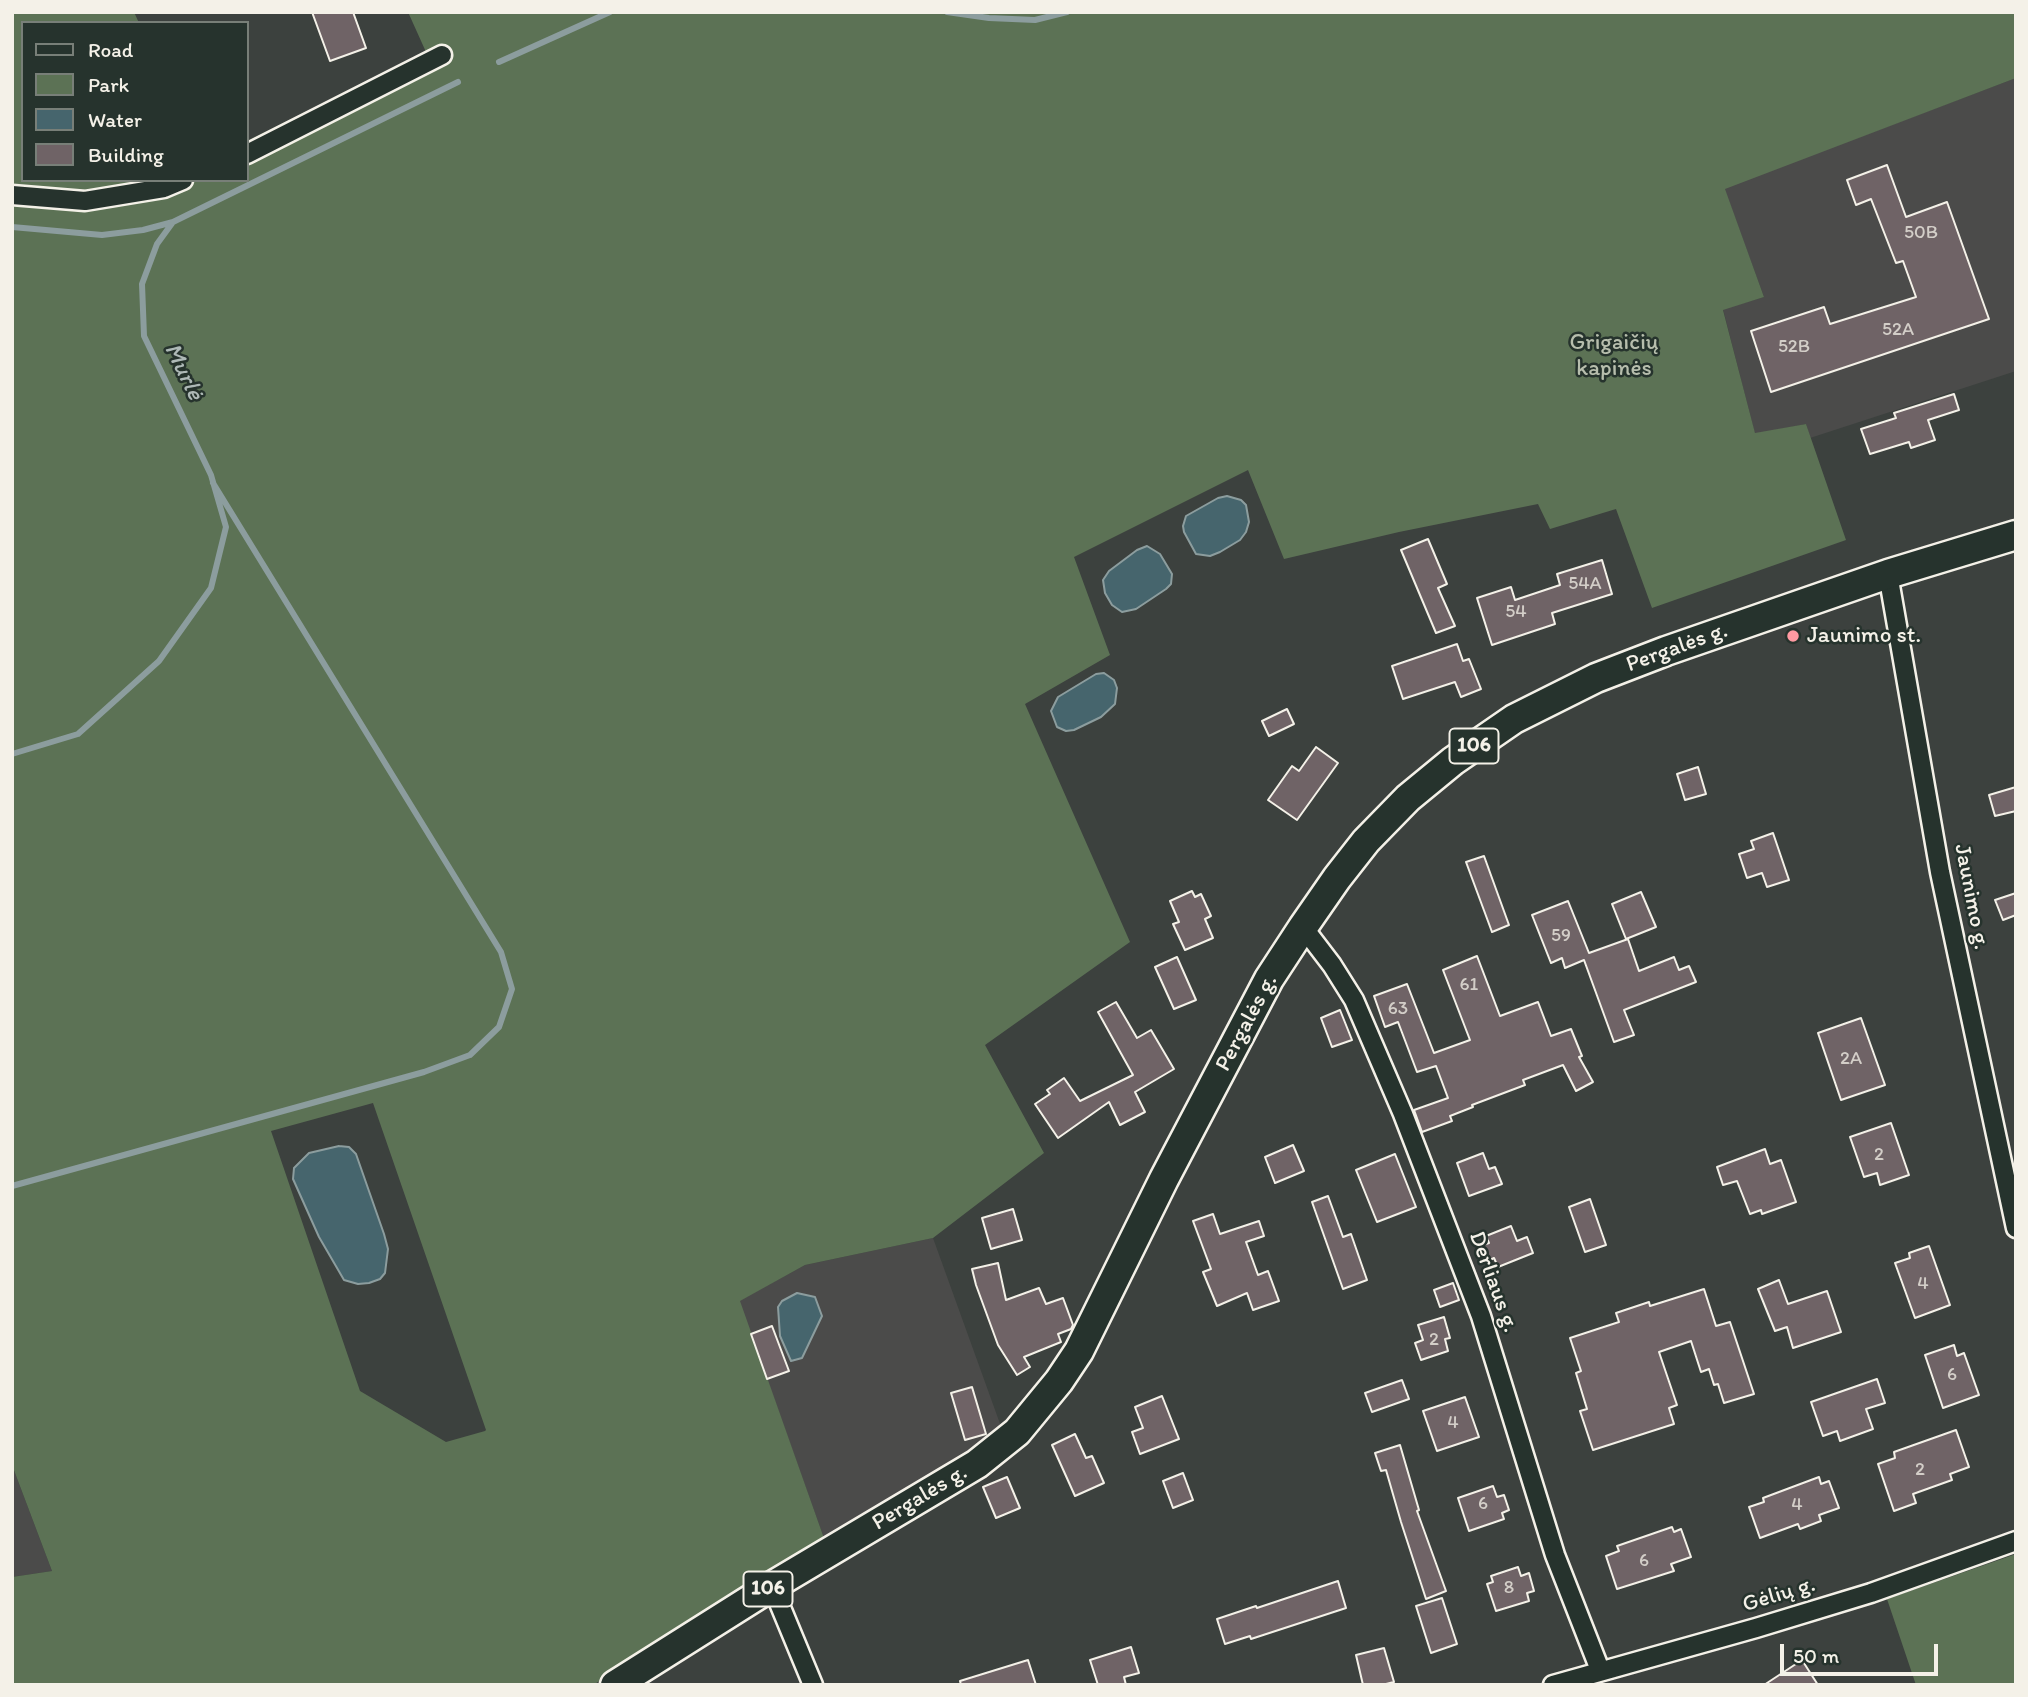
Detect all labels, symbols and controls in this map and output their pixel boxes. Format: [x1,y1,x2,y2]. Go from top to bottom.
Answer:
legend [21,21,248,182]
text: Road [88,37,133,62]
text: Park [88,72,129,97]
text: Water [88,107,142,132]
text: Building [88,142,164,167]
house number: 50B [1904,222,1938,244]
house number: 52A [1882,319,1914,341]
park label: Grigaičių kapinės [1569,329,1659,383]
house number: 52B [1778,336,1810,358]
water label: Murlė [157,339,209,405]
house number: 54A [1568,573,1602,595]
house number: 54 [1505,601,1527,623]
street label: Pergalės g. [1623,617,1731,679]
place label: Jaunimo st. [1807,622,1921,650]
marker: Jaunimo st. [1785,628,1801,644]
road number: 106 [1450,728,1498,764]
street label: Jaunimo g. [1947,842,1995,952]
house number: 59 [1551,925,1571,947]
street label: Pergalės g. [1210,970,1284,1076]
house number: 61 [1460,974,1478,996]
house number: 63 [1388,998,1408,1020]
house number: 2A [1840,1048,1862,1070]
house number: 2 [1874,1144,1884,1166]
street label: Derliaus g. [1462,1228,1524,1336]
house number: 4 [1917,1273,1929,1295]
house number: 2 [1429,1329,1439,1351]
house number: 6 [1947,1364,1957,1386]
house number: 4 [1447,1412,1459,1434]
street label: Pergalės g. [868,1459,972,1537]
house number: 2 [1915,1459,1925,1481]
house number: 6 [1478,1493,1488,1515]
house number: 4 [1791,1494,1803,1516]
house number: 6 [1639,1550,1649,1572]
street label: Gėlių g. [1739,1571,1819,1619]
road number: 106 [744,1572,792,1606]
house number: 8 [1504,1577,1514,1599]
scale bar [1783,1630,1940,1674]
text: 50 m [1793,1643,1839,1668]

